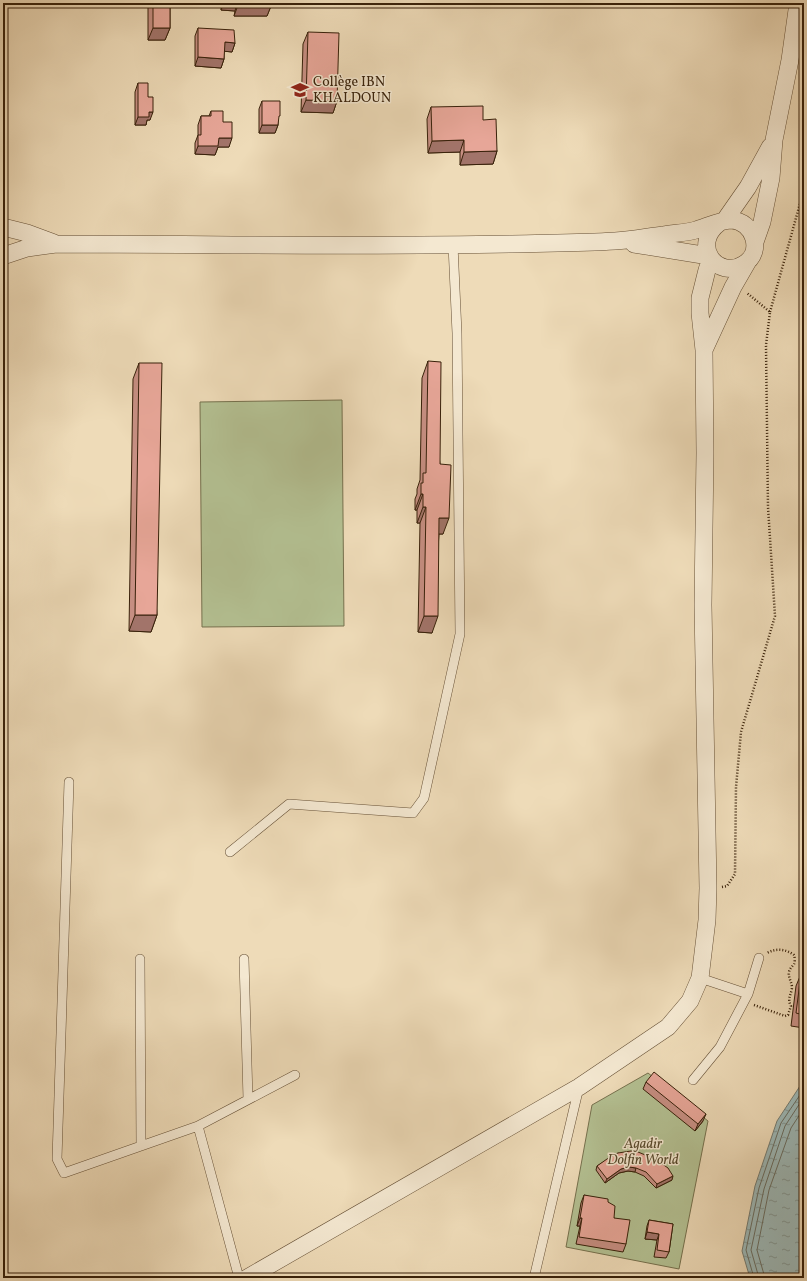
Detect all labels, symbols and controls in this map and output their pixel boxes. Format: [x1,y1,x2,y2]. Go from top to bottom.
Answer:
place label: Collège IBN KHALDOUN [313,73,391,108]
school or university icon: Collège IBN KHALDOUN [290,80,310,100]
park label: Agadir Dolfin World [607,1135,679,1170]

